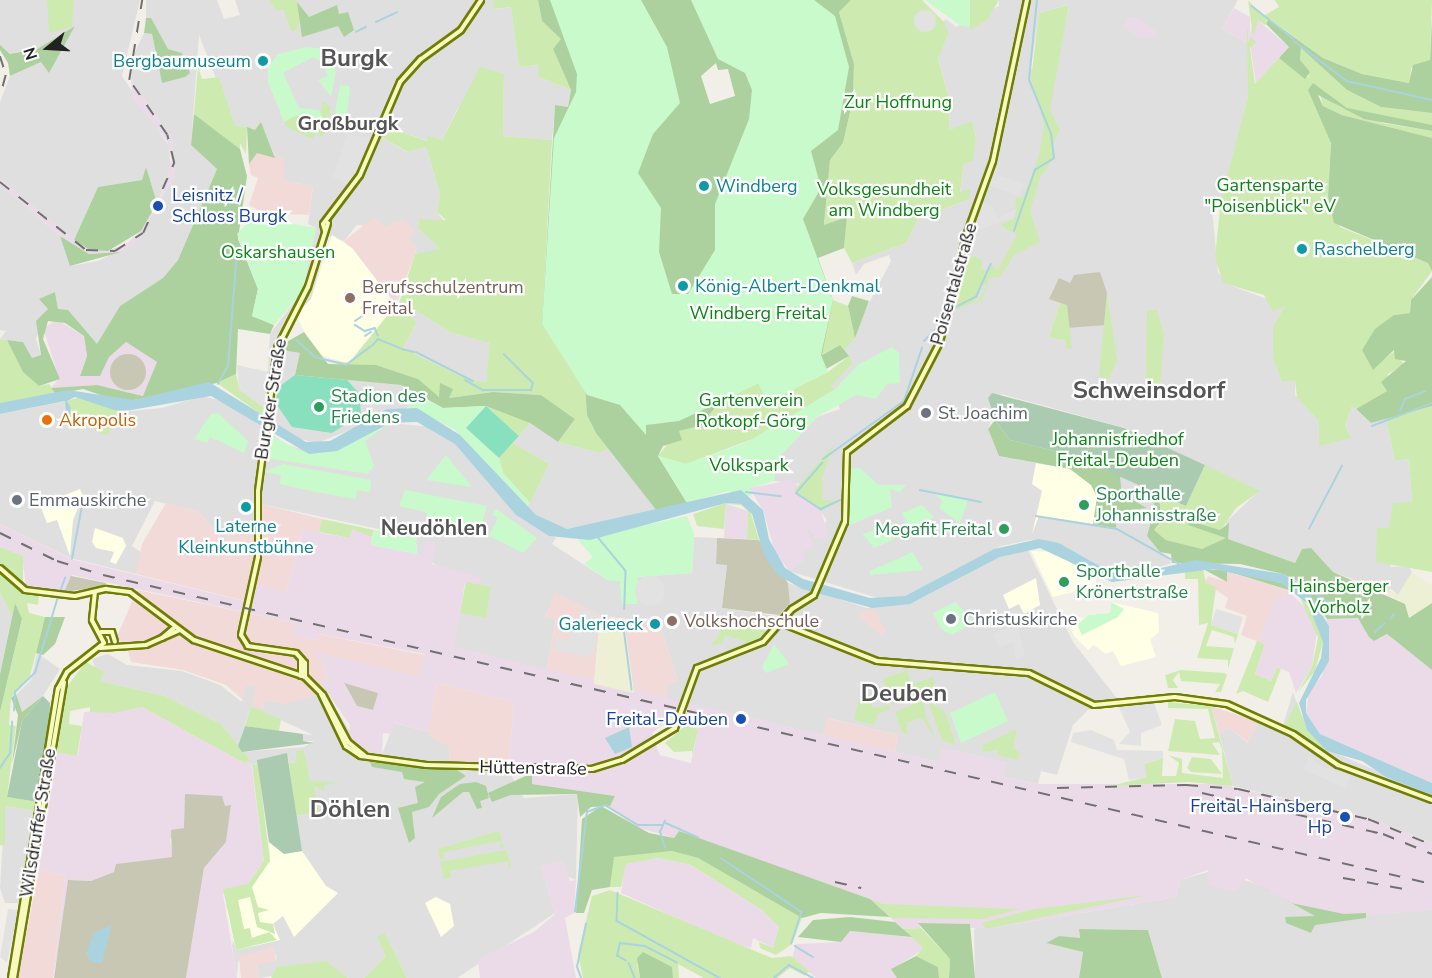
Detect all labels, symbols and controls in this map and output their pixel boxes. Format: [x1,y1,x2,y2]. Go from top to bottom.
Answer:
north arrow [18,18,78,78]
text: N [19,44,43,63]
district label: Burgk [321,45,387,73]
place label: Bergbaumuseum [113,50,251,72]
marker: Bergbaumuseum [256,54,270,68]
park label: Zur Hoffnung [844,91,952,113]
district label: Großburgk [297,111,399,135]
place label: Windberg [716,175,798,197]
park label: Gartensparte "Poisenblick" eV [1204,175,1336,218]
marker: Windberg [697,179,711,193]
park label: Volksgesundheit am Windberg [817,179,951,222]
place label: Leisnitz / Schloss Burgk [172,185,287,228]
marker: Leisnitz / Schloss Burgk [149,197,167,215]
street label: Poisentalstraße [926,220,982,348]
place label: Raschelberg [1314,238,1415,260]
park label: Oskarshausen [221,241,335,263]
marker: Raschelberg [1295,242,1309,256]
place label: König-Albert-Denkmal [695,275,880,297]
place label: Berufsschulzentrum Freital [362,277,524,320]
marker: König-Albert-Denkmal [676,279,690,293]
marker: Berufsschulzentrum Freital [343,291,357,305]
park label: Windberg Freital [689,302,827,324]
street label: Burgker Straße [251,337,291,461]
district label: Schweinsdorf [1073,377,1225,405]
place label: Stadion des Friedens [331,386,426,428]
park label: Gartenverein Rotkopf-Görg [696,390,806,432]
marker: Stadion des Friedens [312,400,326,414]
place label: St. Joachim [938,402,1028,424]
marker: St. Joachim [919,406,933,420]
place label: Akropolis [59,409,136,431]
marker: Akropolis [40,413,54,427]
park label: Johannisfriedhof Freital-Deuben [1052,429,1184,472]
park label: Volkspark [709,454,789,476]
place label: Sporthalle Johannisstraße [1096,484,1216,526]
place label: Emmauskirche [29,489,146,511]
marker: Emmauskirche [10,493,24,507]
marker: Sporthalle Johannisstraße [1077,498,1091,512]
marker: Laterne Kleinkunstbühne [239,500,253,514]
district label: Neudöhlen [381,515,487,541]
place label: Laterne Kleinkunstbühne [178,516,314,558]
place label: Megafit Freital [875,518,992,540]
marker: Megafit Freital [997,522,1011,536]
place label: Sporthalle Krönertstraße [1076,561,1188,604]
marker: Sporthalle Krönertstraße [1057,575,1071,589]
park label: Hainsberger Vorholz [1289,576,1389,618]
place label: Christuskirche [963,608,1077,630]
place label: Volkshochschule [684,610,819,632]
marker: Christuskirche [944,612,958,626]
place label: Galerieeck [558,613,643,635]
marker: Volkshochschule [665,614,679,628]
marker: Galerieeck [648,617,662,631]
district label: Deuben [861,680,947,708]
place label: Freital-Deuben [606,708,728,730]
marker: Freital-Deuben [732,710,750,728]
street label: Wilsdruffer Straße [16,747,60,899]
street label: Hüttenstraße [479,756,587,780]
district label: Döhlen [310,796,390,824]
place label: Freital-Hainsberg Hp [1190,796,1332,838]
marker: Freital-Hainsberg Hp [1336,808,1354,826]

